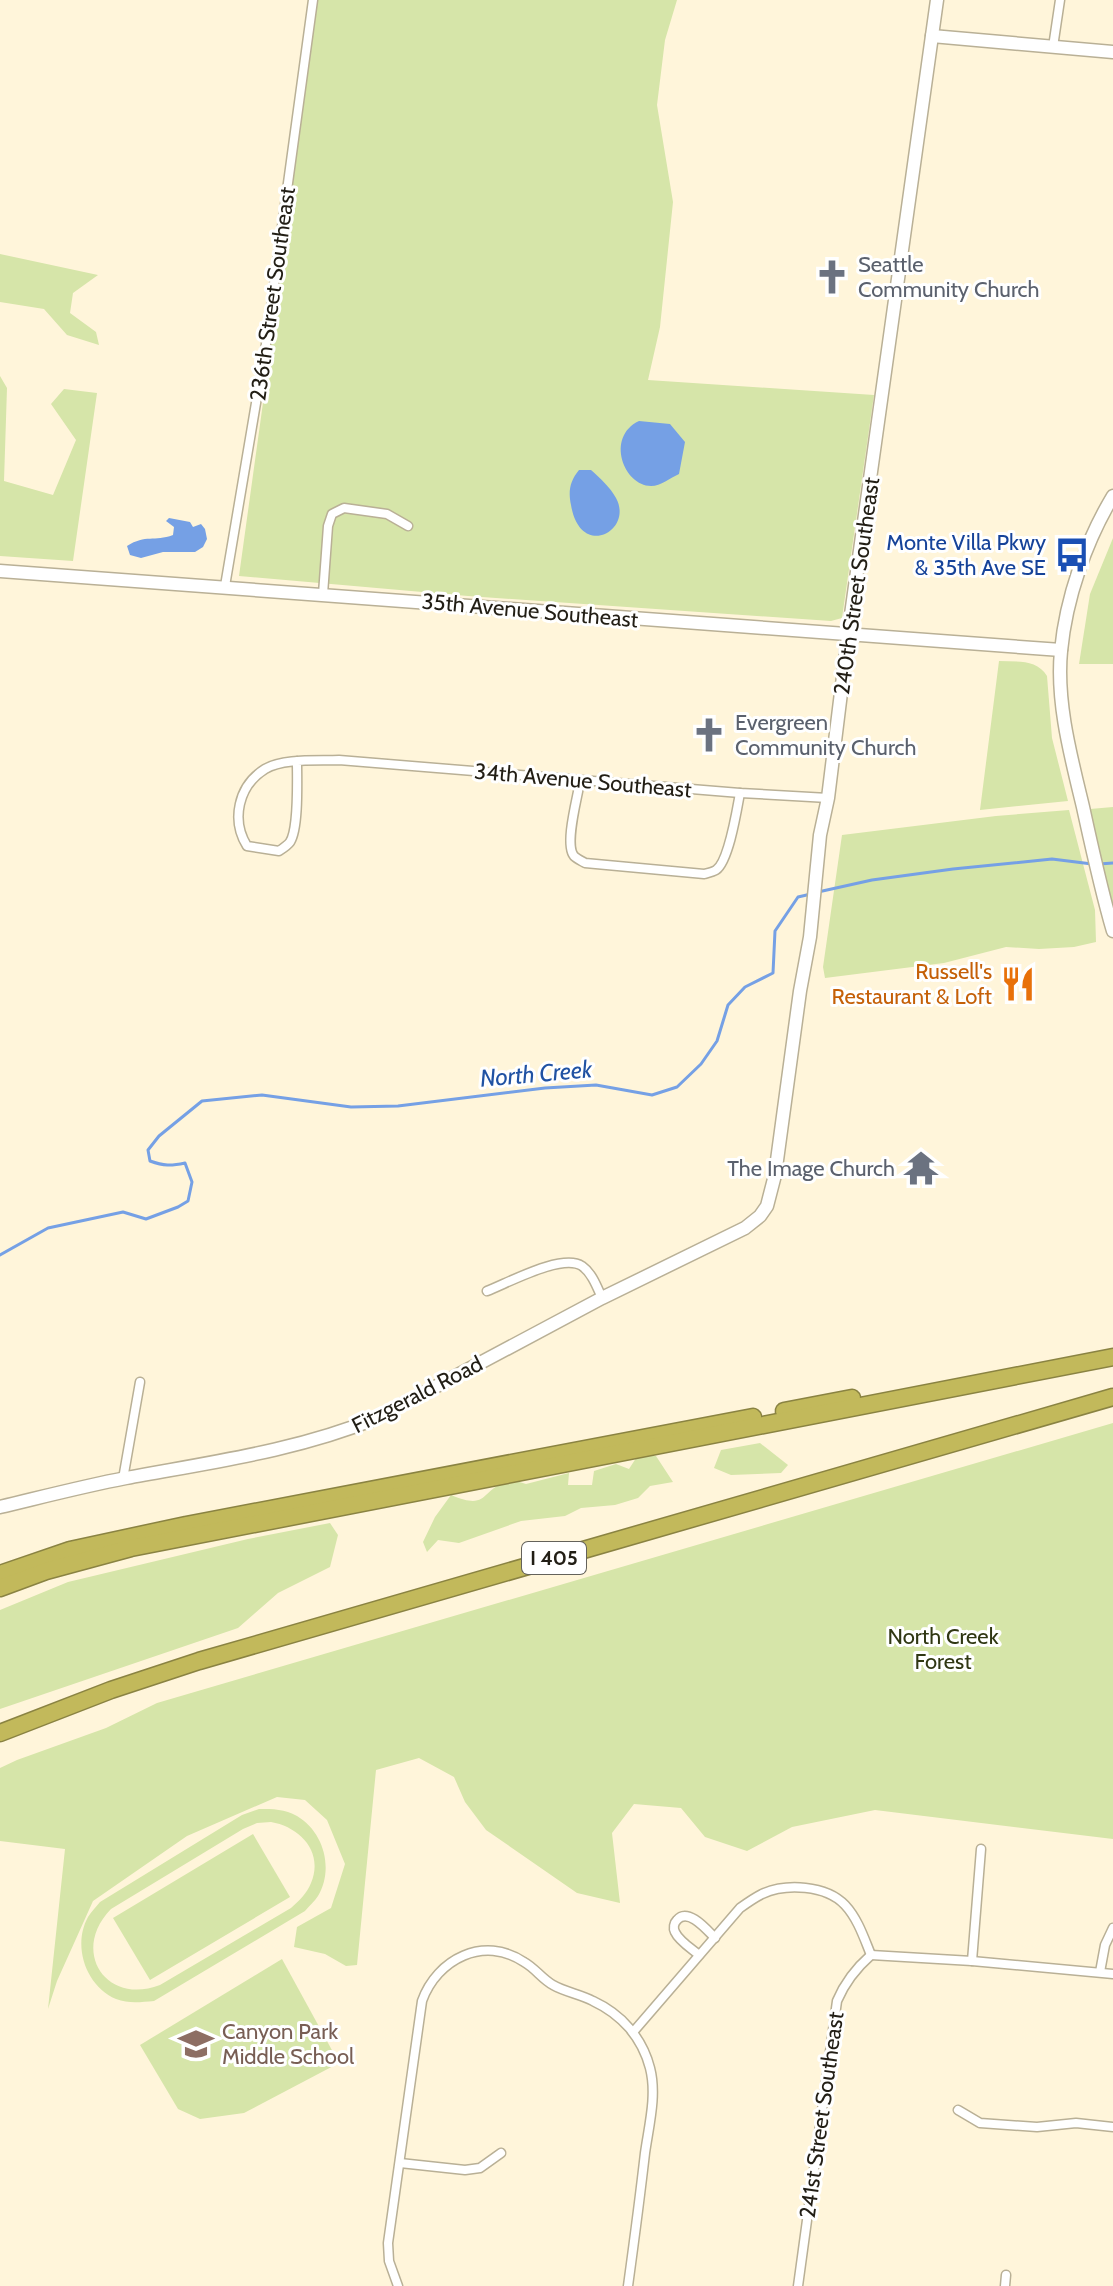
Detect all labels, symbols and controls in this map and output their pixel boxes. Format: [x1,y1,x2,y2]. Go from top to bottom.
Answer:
street label: 236th Street Southeast [244,185,301,403]
place label: Seattle Community Church [858,251,1039,303]
church icon: Seattle Community Church [813,258,851,296]
street label: 240th Street Southeast [828,475,885,697]
place label: Monte Villa Pkwy & 35th Ave SE [886,529,1046,581]
bus stop icon: Monte Villa Pkwy & 35th Ave SE [1053,536,1091,574]
street label: 35th Avenue Southeast [421,588,640,633]
place label: Evergreen Community Church [735,709,916,761]
church icon: Evergreen Community Church [690,716,728,754]
street label: 34th Avenue Southeast [473,758,693,803]
place label: Russell's Restaurant & Loft [832,958,993,1010]
restaurant icon: Russell's Restaurant & Loft [999,965,1037,1003]
water label: North Creek [479,1054,594,1093]
temple icon: The Image Church [902,1149,940,1187]
place label: The Image Church [727,1155,895,1182]
street label: Fitzgerald Road [347,1350,487,1439]
road number: I 405 [522,1542,586,1574]
park label: North Creek Forest [888,1623,999,1675]
street label: 241st Street Southeast [794,2009,849,2220]
place label: Canyon Park Middle School [222,2018,355,2070]
school or university icon: Canyon Park Middle School [177,2025,215,2063]

